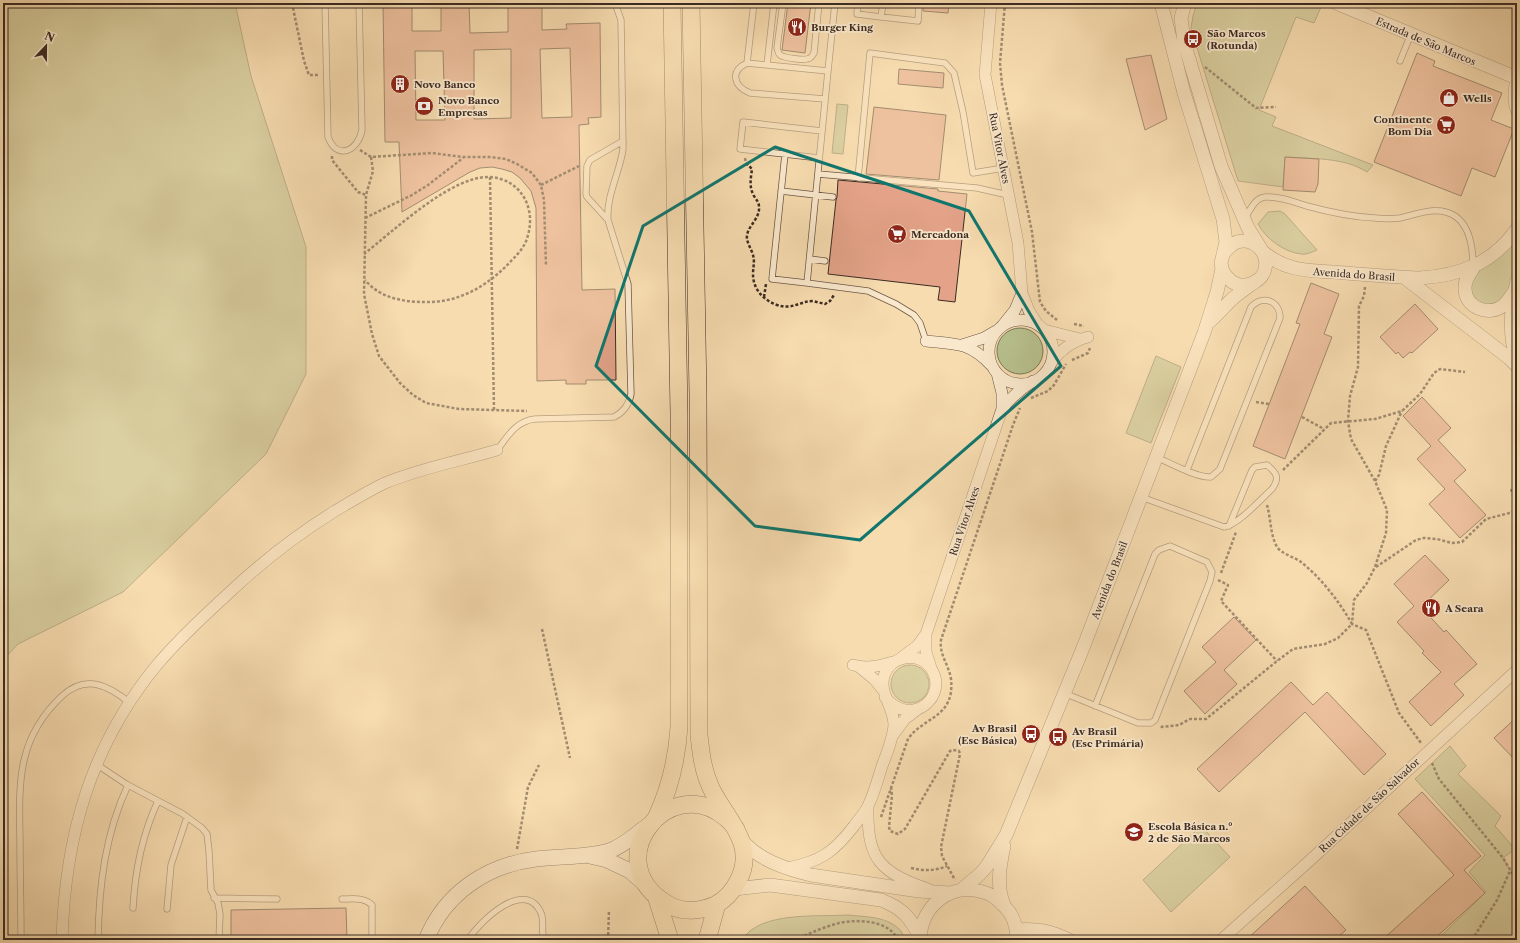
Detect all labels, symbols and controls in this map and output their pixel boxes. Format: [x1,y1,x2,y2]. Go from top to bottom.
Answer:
street label: Estrada de São Marcos [1374,14,1478,68]
restaurant icon: Burger King [786,16,808,38]
place label: Burger King [811,21,873,34]
north arrow [26,26,66,66]
place label: São Marcos (Rotunda) [1207,27,1266,52]
text: N [43,28,57,45]
bus stop icon: São Marcos (Rotunda) [1182,28,1204,50]
building icon: Novo Banco [389,73,411,95]
place label: Novo Banco [414,78,475,91]
shop icon: Wells [1438,87,1460,109]
place label: Wells [1462,92,1492,105]
place label: Novo Banco Empresas [438,94,499,119]
bank icon: Novo Banco Empresas [413,95,435,117]
street label: Rua Vitor Alves [986,111,1013,185]
place label: Continente Bom Dia [1374,113,1432,138]
supermarket icon: Continente Bom Dia [1435,114,1457,136]
supermarket icon: Mercadona [886,223,908,245]
place label: Mercadona [911,228,969,241]
street label: Avenida do Brasil [1311,265,1396,284]
street label: Rua Vitor Alves [947,485,982,558]
street label: Avenida do Brasil [1088,539,1130,622]
restaurant icon: A Seara [1420,597,1442,619]
place label: A Seara [1444,602,1484,615]
place label: Av Brasil (Esc Básica) [958,722,1017,747]
bus stop icon: Av Brasil (Esc Básica) [1020,723,1042,745]
place label: Av Brasil (Esc Primária) [1071,725,1143,750]
bus stop icon: Av Brasil (Esc Primária) [1047,726,1069,748]
street label: Rua Cidade de São Salvador [1316,755,1423,855]
place label: Escola Básica n.º 2 de São Marcos [1148,820,1232,845]
school or university icon: Escola Básica n.º 2 de São Marcos [1123,821,1145,843]

